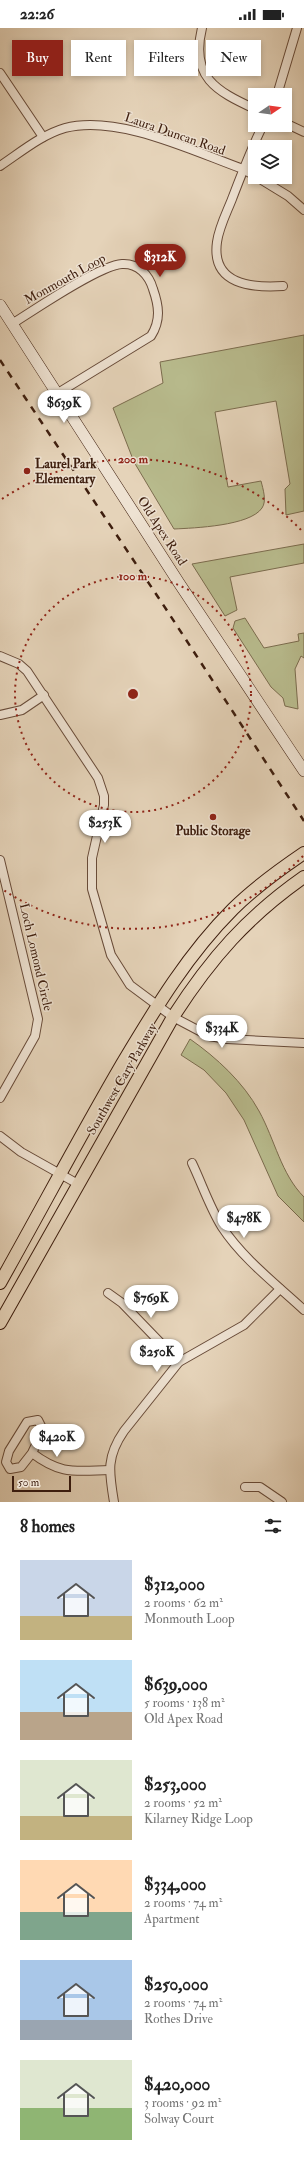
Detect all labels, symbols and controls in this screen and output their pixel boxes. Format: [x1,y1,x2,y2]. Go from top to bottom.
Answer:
text: 22:26 [20,5,54,24]
chip: Buy [12,40,63,76]
chip: Rent [71,40,126,76]
chip: Filters [134,40,198,76]
chip: New [206,40,261,76]
north arrow [248,88,292,132]
map controls [248,88,292,184]
street label: Laura Duncan Road [122,109,228,159]
button: layers [248,140,292,184]
pin: $312K [132,244,188,278]
text: $312K [144,249,176,265]
street label: Monmouth Loop [21,250,109,309]
pin: $639K [36,390,92,424]
text: $639K [47,395,81,411]
text: 200 m [118,452,149,467]
place label: Laurel Park Elementary [35,456,97,488]
marker: Laurel Park Elementary [22,466,32,476]
street label: Old Apex Road [133,494,191,569]
text: 100 m [119,569,148,584]
centre of rings [126,687,140,701]
pin: $253K [77,810,133,844]
marker: Public Storage [208,812,218,822]
text: $253K [88,815,122,831]
place label: Public Storage [176,823,251,840]
street label: Loch Lomond Circle [16,902,56,1013]
pin: $334K [194,1015,250,1049]
street label: Southwest Cary Parkway [83,1020,162,1138]
text: $334K [205,1020,239,1036]
pin: $478K [216,1205,272,1239]
text: $478K [226,1210,262,1226]
pin: $769K [123,1285,179,1319]
text: $769K [133,1290,169,1306]
pin: $250K [129,1339,185,1373]
text: $250K [139,1344,175,1360]
pin: $420K [29,1424,85,1458]
text: $420K [39,1429,75,1445]
scale bar [12,1474,71,1493]
text: 50 m [18,1476,39,1489]
icon: filters [262,1515,284,1537]
text: 8 homes [20,1516,75,1537]
text: $312,000 [144,1574,205,1595]
icon: home [52,1576,100,1624]
text: 2 rooms · 62 m² [144,1595,223,1611]
text: Monmouth Loop [144,1611,235,1627]
text: $639,000 [144,1674,208,1695]
icon: home [52,1676,100,1724]
text: 5 rooms · 138 m² [144,1695,225,1711]
text: Old Apex Road [144,1711,223,1727]
text: $253,000 [144,1774,206,1795]
icon: home [52,1776,100,1824]
text: 2 rooms · 52 m² [144,1795,222,1811]
text: Kilarney Ridge Loop [144,1811,253,1827]
text: $334,000 [144,1874,206,1895]
icon: home [52,1876,100,1924]
text: 2 rooms · 74 m² [144,1895,222,1911]
text: Apartment [144,1911,200,1927]
text: $250,000 [144,1974,208,1995]
icon: home [52,1976,100,2024]
text: 2 rooms · 74 m² [144,1995,222,2011]
text: Rothes Drive [144,2011,213,2027]
text: $420,000 [144,2074,210,2095]
icon: home [52,2076,100,2124]
text: 3 rooms · 92 m² [144,2095,221,2111]
text: Solway Court [144,2111,214,2127]

